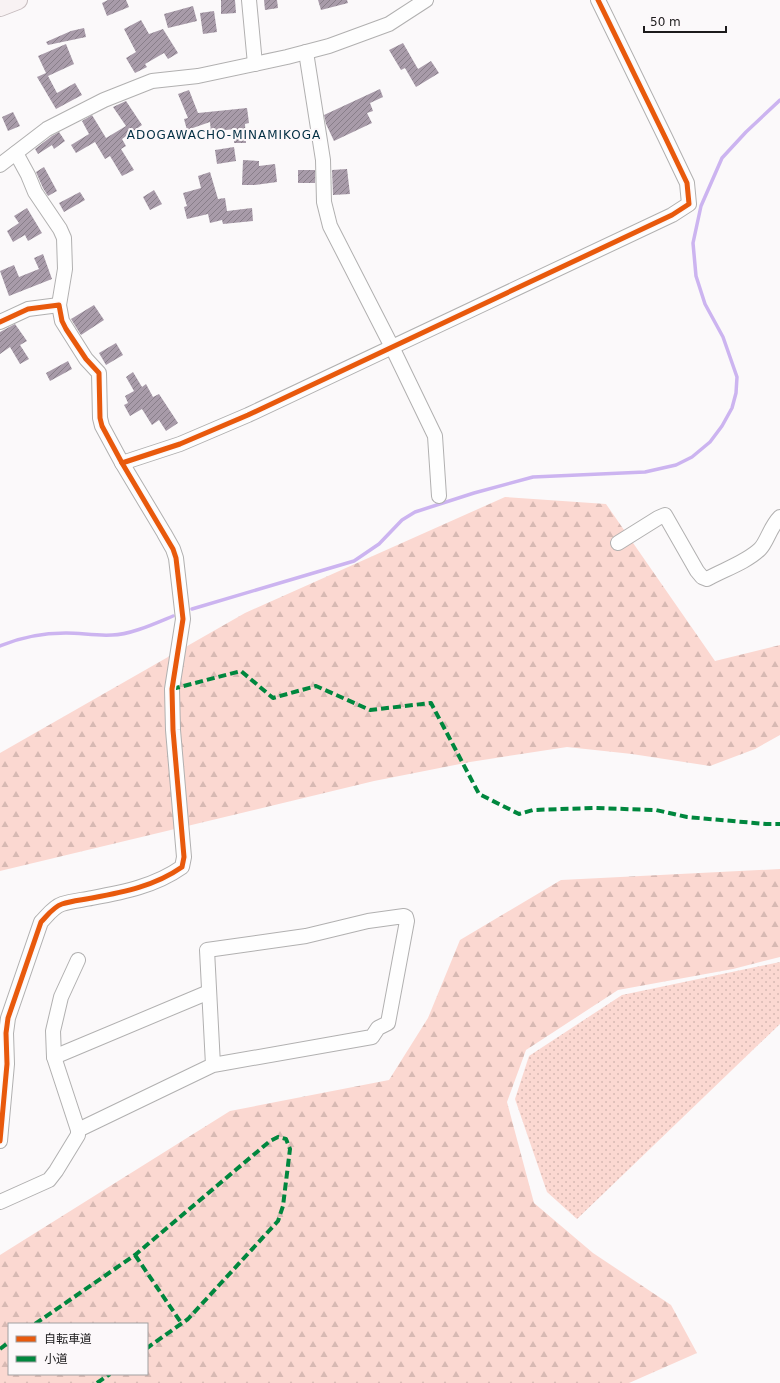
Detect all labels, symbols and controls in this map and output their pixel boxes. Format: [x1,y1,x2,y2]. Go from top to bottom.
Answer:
scale bar [644,8,726,34]
text: 50 m [650,15,681,29]
district label: ADOGAWACHO-MINAMIKOGA [127,128,321,142]
legend [8,1323,148,1375]
text: 自転車道 [44,1332,92,1346]
text: 小道 [44,1352,68,1366]

